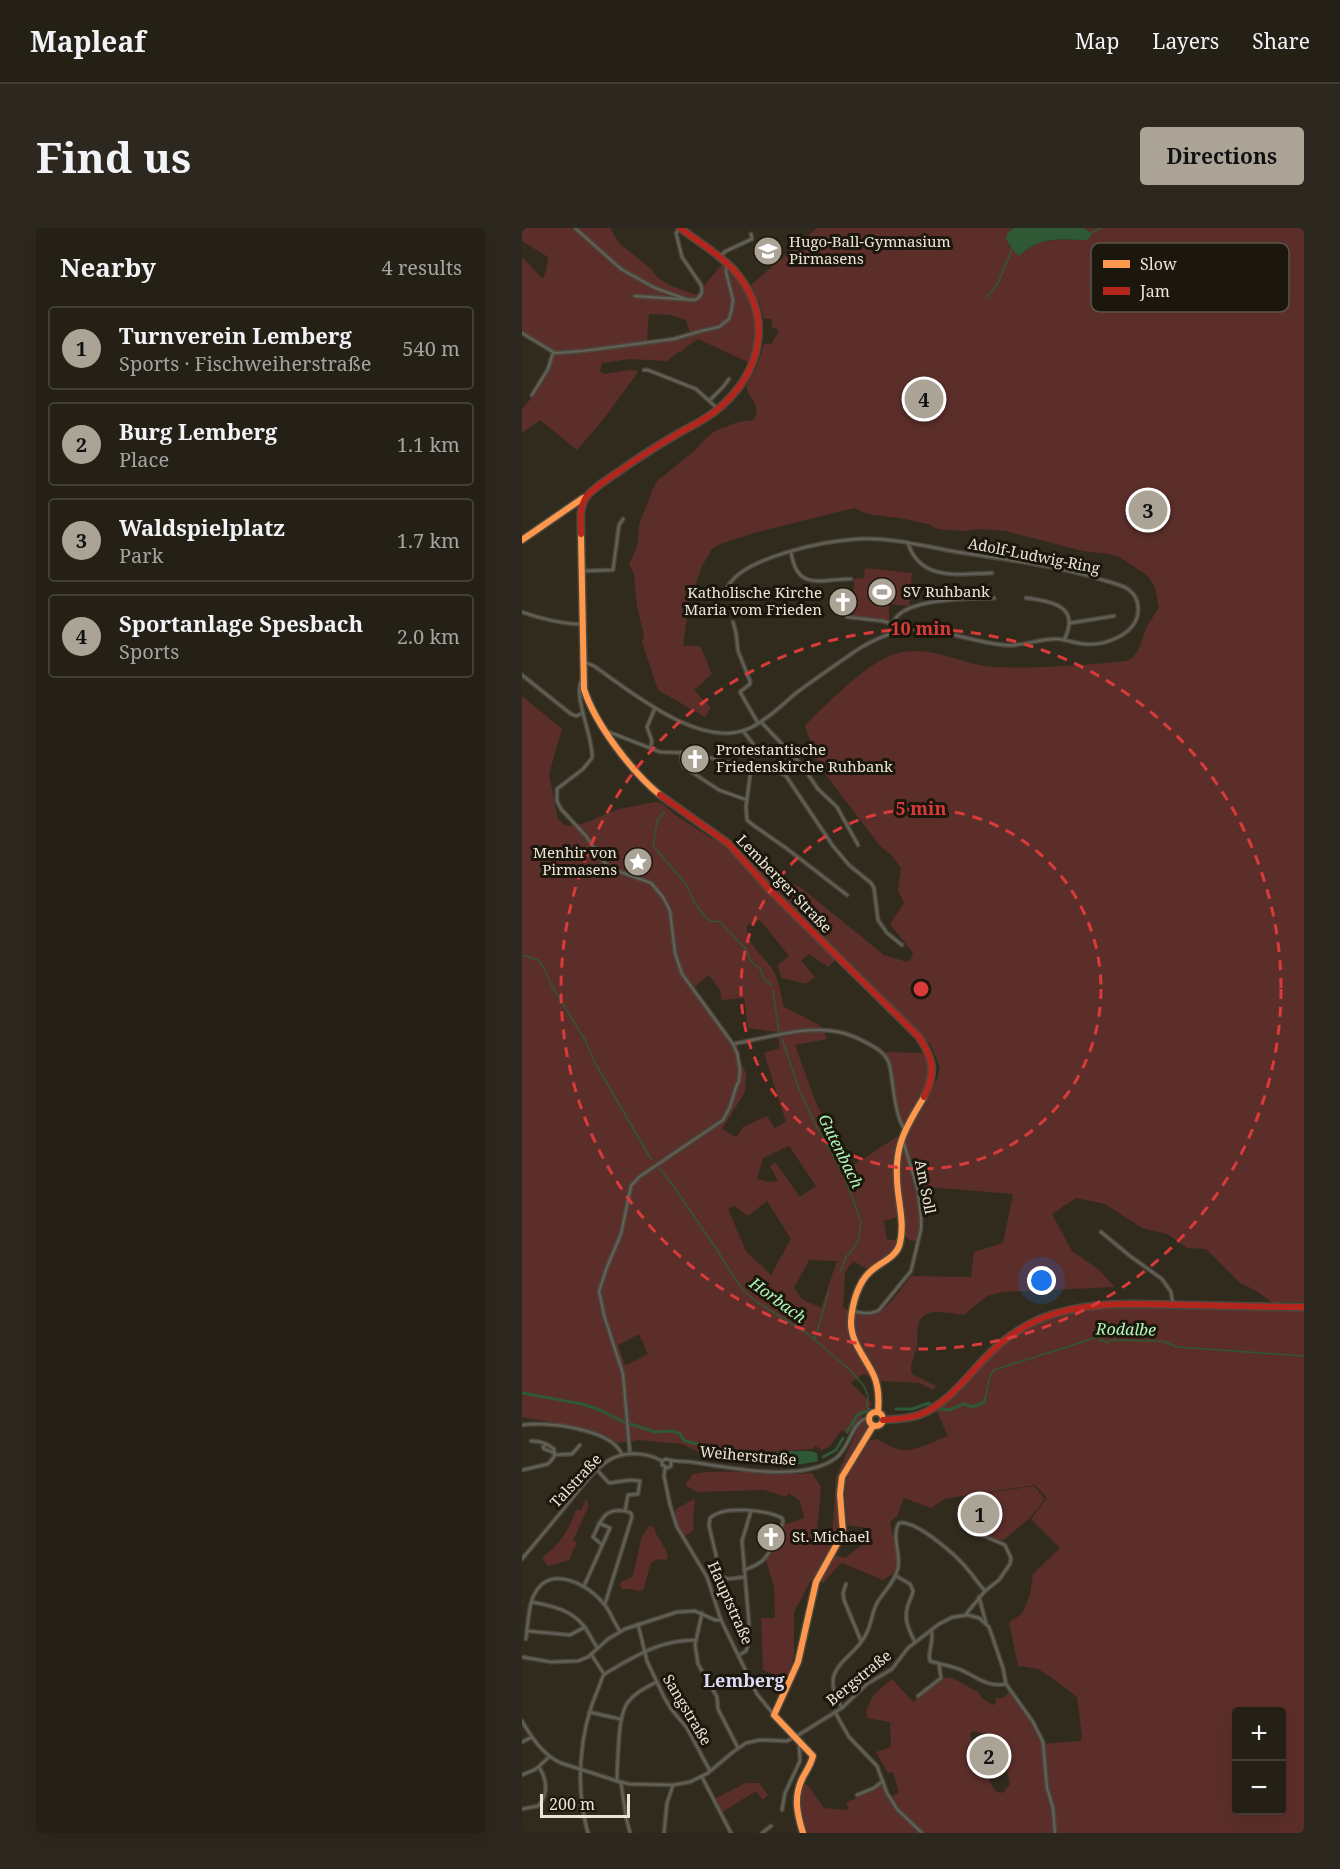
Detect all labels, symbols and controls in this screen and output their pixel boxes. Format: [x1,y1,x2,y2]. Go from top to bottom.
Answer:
text: Mapleaf [30,22,146,60]
text: Map [1075,27,1119,55]
text: Layers [1152,27,1219,55]
text: Share [1252,27,1310,55]
button: Directions [1140,127,1304,185]
text: Find us [36,128,191,185]
place label: Hugo-Ball-Gymnasium Pirmasens [789,231,951,268]
school or university icon: Hugo-Ball-Gymnasium Pirmasens [752,235,784,267]
legend [1091,243,1289,312]
text: Nearby [60,249,156,285]
text: Slow [1140,253,1177,275]
text: 4 results [382,254,462,281]
text: Jam [1139,280,1170,302]
text: Turnverein Lemberg [119,320,352,350]
text: 1 [76,335,87,362]
text: 540 m [402,335,460,362]
text: Sports · Fischweiherstraße [119,350,371,377]
pin: 4 [904,376,944,422]
text: Burg Lemberg [119,416,277,446]
text: 2 [76,431,87,458]
text: 1.1 km [397,431,460,458]
text: Place [119,446,169,473]
pin: 3 [1128,488,1168,532]
text: Waldspielplatz [119,512,285,542]
text: 3 [76,527,87,554]
text: 1.7 km [397,527,460,554]
street label: Adolf-Ludwig-Ring [967,532,1102,578]
text: Park [119,542,163,569]
sports icon: SV Ruhbank [866,576,898,608]
place label: SV Ruhbank [903,581,990,601]
place label: Katholische Kirche Maria vom Frieden [684,582,822,619]
church icon: Katholische Kirche Maria vom Frieden [827,586,859,618]
text: Sportanlage Spesbach [119,608,363,638]
text: 10 min [890,616,952,640]
text: 4 [76,623,87,650]
text: 2.0 km [397,623,460,650]
text: Sports [119,638,179,665]
place label: Protestantische Friedenskirche Ruhbank [716,739,893,776]
church icon: Protestantische Friedenskirche Ruhbank [679,743,711,775]
text: 5 min [896,796,946,820]
street label: Lemberger Straße [733,830,837,937]
place label: Menhir von Pirmasens [533,842,617,879]
place icon: Menhir von Pirmasens [622,846,654,878]
centre of rings [911,979,931,999]
water label: Gutenbach [814,1110,869,1192]
street label: Am Soll [911,1158,941,1216]
your location [1027,1266,1056,1295]
water label: Horbach [744,1271,811,1328]
water label: Rodalbe [1095,1317,1156,1341]
street label: Weiherstraße [699,1441,797,1469]
street label: Talstraße [545,1449,605,1512]
pin: 1 [960,1492,1000,1536]
church icon: St. Michael [755,1521,787,1553]
place label: St. Michael [792,1526,870,1546]
street label: Hauptstraße [704,1558,758,1647]
street label: Bergstraße [822,1645,895,1710]
district label: Lemberg [703,1668,786,1692]
street label: Sangstraße [659,1670,717,1749]
map controls [1232,1707,1286,1815]
button: + [1232,1707,1286,1761]
pin: 2 [970,1734,1008,1778]
button: − [1232,1761,1286,1815]
scale bar [540,1791,630,1818]
text: 200 m [549,1793,595,1815]

